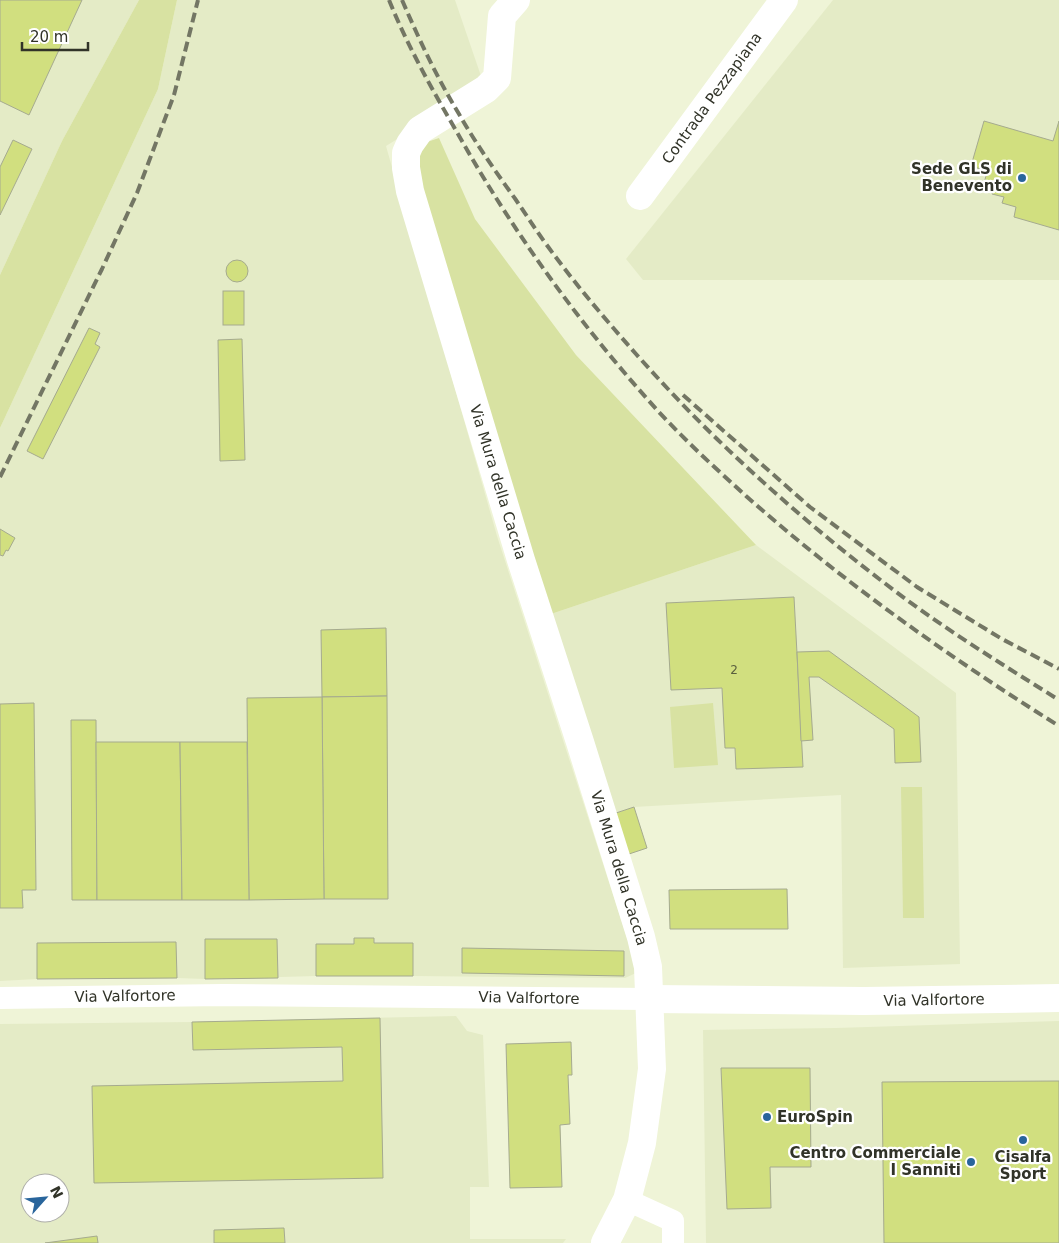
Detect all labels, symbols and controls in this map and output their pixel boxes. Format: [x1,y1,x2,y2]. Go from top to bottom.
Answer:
scale bar [22,20,89,52]
text: 20 m [30,28,68,46]
street label: Contrada Pezzapiana [658,29,766,167]
place label: Sede GLS di Benevento [911,160,1012,195]
marker: Sede GLS di Benevento [1016,172,1028,184]
street label: Via Mura della Caccia [466,402,530,562]
house number: 2 [730,663,738,677]
street label: Via Mura della Caccia [587,788,651,948]
street label: Via Valfortore [74,986,176,1006]
street label: Via Valfortore [478,988,580,1008]
street label: Via Valfortore [883,990,985,1010]
place label: EuroSpin [777,1108,853,1126]
marker: EuroSpin [761,1111,773,1123]
marker: Cisalfa Sport [1017,1134,1029,1146]
place label: Centro Commerciale I Sanniti [789,1144,961,1179]
place label: Cisalfa Sport [995,1148,1052,1183]
marker: Centro Commerciale I Sanniti [965,1156,977,1168]
north arrow [20,1173,70,1223]
text: N [47,1183,66,1201]

